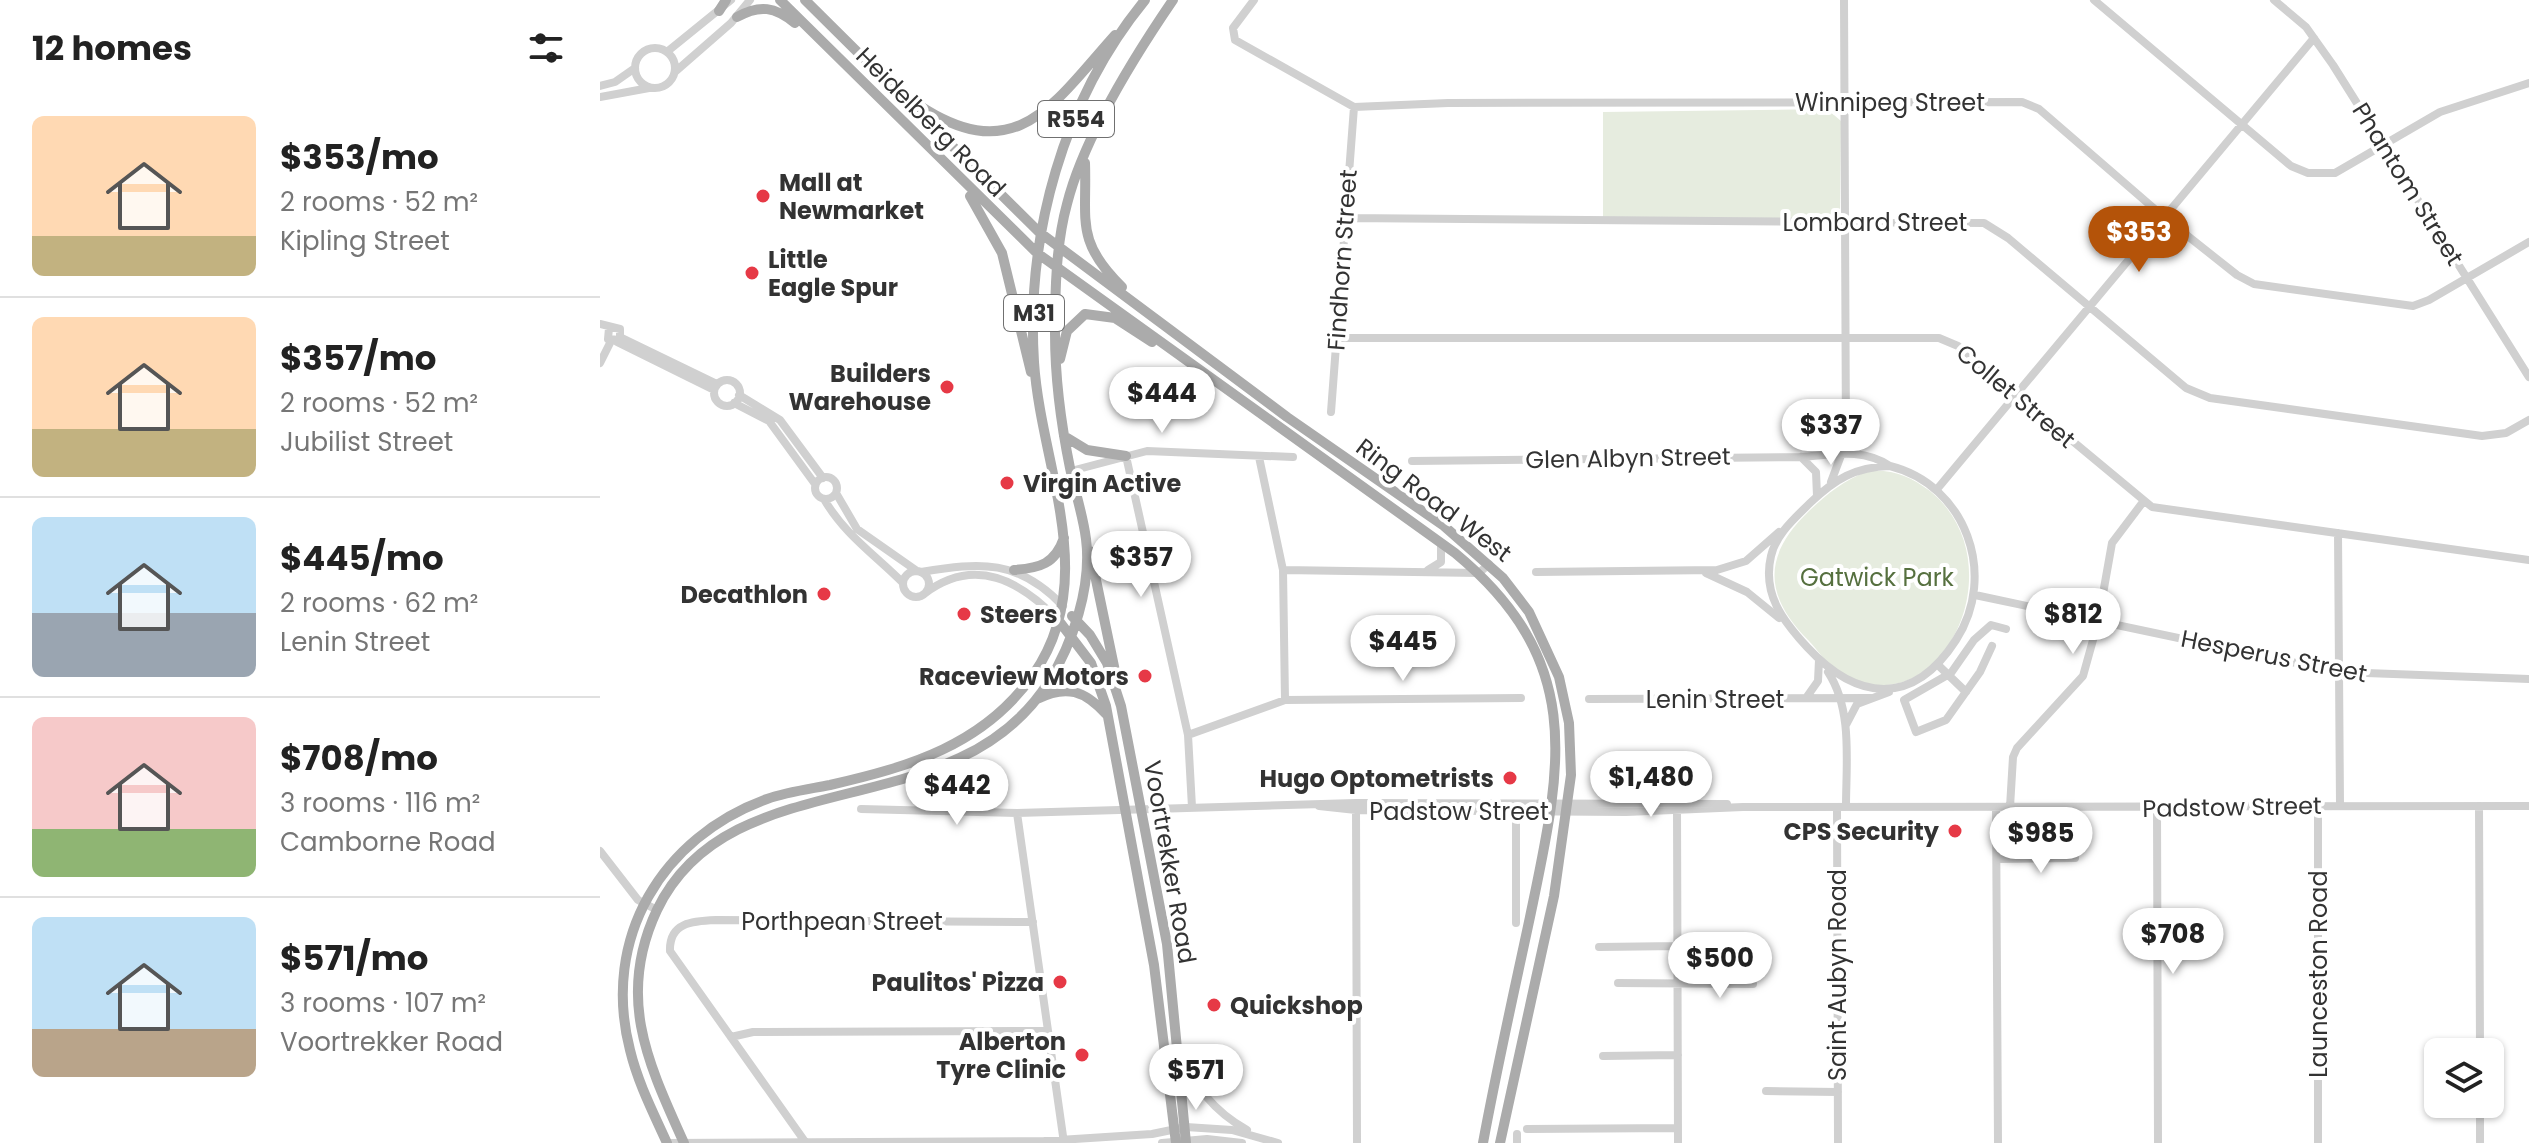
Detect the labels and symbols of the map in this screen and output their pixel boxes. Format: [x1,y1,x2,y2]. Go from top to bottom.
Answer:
street label: Heidelberg Road [849,40,1013,204]
street label: Winnipeg Street [1795,86,1985,119]
street label: Phantom Street [2345,96,2471,272]
road number: R554 [1038,101,1114,137]
place label: Mall at Newmarket [779,166,924,227]
street label: Findhorn Street [1319,168,1365,352]
marker: Mall at Newmarket [754,187,772,205]
street label: Lombard Street [1783,206,1967,239]
pin: $353 [2092,206,2186,274]
place label: Little Eagle Spur [768,243,898,304]
marker: Little Eagle Spur [743,264,761,282]
road number: M31 [1004,295,1064,331]
street label: Collet Street [1949,336,2083,456]
place label: Builders Warehouse [789,357,931,418]
pin: $444 [1115,367,1209,435]
marker: Builders Warehouse [938,378,956,396]
pin: $337 [1784,399,1878,467]
street label: Ring Road West [1349,431,1519,569]
street label: Glen Albyn Street [1525,440,1731,476]
place label: Virgin Active [1023,467,1182,500]
marker: Virgin Active [998,474,1016,492]
pin: $357 [1094,531,1188,599]
park label: Gatwick Park [1800,561,1955,594]
place label: Decathlon [680,578,808,611]
marker: Decathlon [815,585,833,603]
pin: $812 [2026,588,2120,656]
place label: Steers [980,598,1058,631]
marker: Steers [955,605,973,623]
pin: $445 [1356,615,1450,683]
street label: Hesperus Street [2178,622,2370,690]
place label: Raceview Motors [919,660,1129,693]
marker: Raceview Motors [1136,667,1154,685]
street label: Lenin Street [1646,683,1784,716]
pin: $1,480 [1586,751,1716,819]
street label: Voortrekker Road [1136,758,1204,966]
pin: $442 [910,759,1004,827]
place label: Hugo Optometrists [1260,762,1494,795]
marker: Hugo Optometrists [1501,769,1519,787]
street label: Padstow Street [2142,789,2322,825]
street label: Padstow Street [1369,795,1549,828]
pin: $985 [1994,807,2088,875]
place label: CPS Security [1783,815,1940,848]
marker: CPS Security [1946,822,1964,840]
street label: Saint Aubyn Road [1821,869,1854,1081]
street label: Launceston Road [2302,870,2335,1078]
street label: Porthpean Street [741,905,943,938]
pin: $708 [2126,908,2220,976]
pin: $500 [1673,932,1767,1000]
place label: Paulitos' Pizza [871,966,1044,999]
marker: Paulitos' Pizza [1051,973,1069,991]
place label: Quickshop [1230,989,1363,1022]
marker: Quickshop [1205,996,1223,1014]
place label: Alberton Tyre Clinic [936,1025,1066,1086]
pin: $571 [1149,1044,1243,1112]
marker: Alberton Tyre Clinic [1073,1046,1091,1064]

